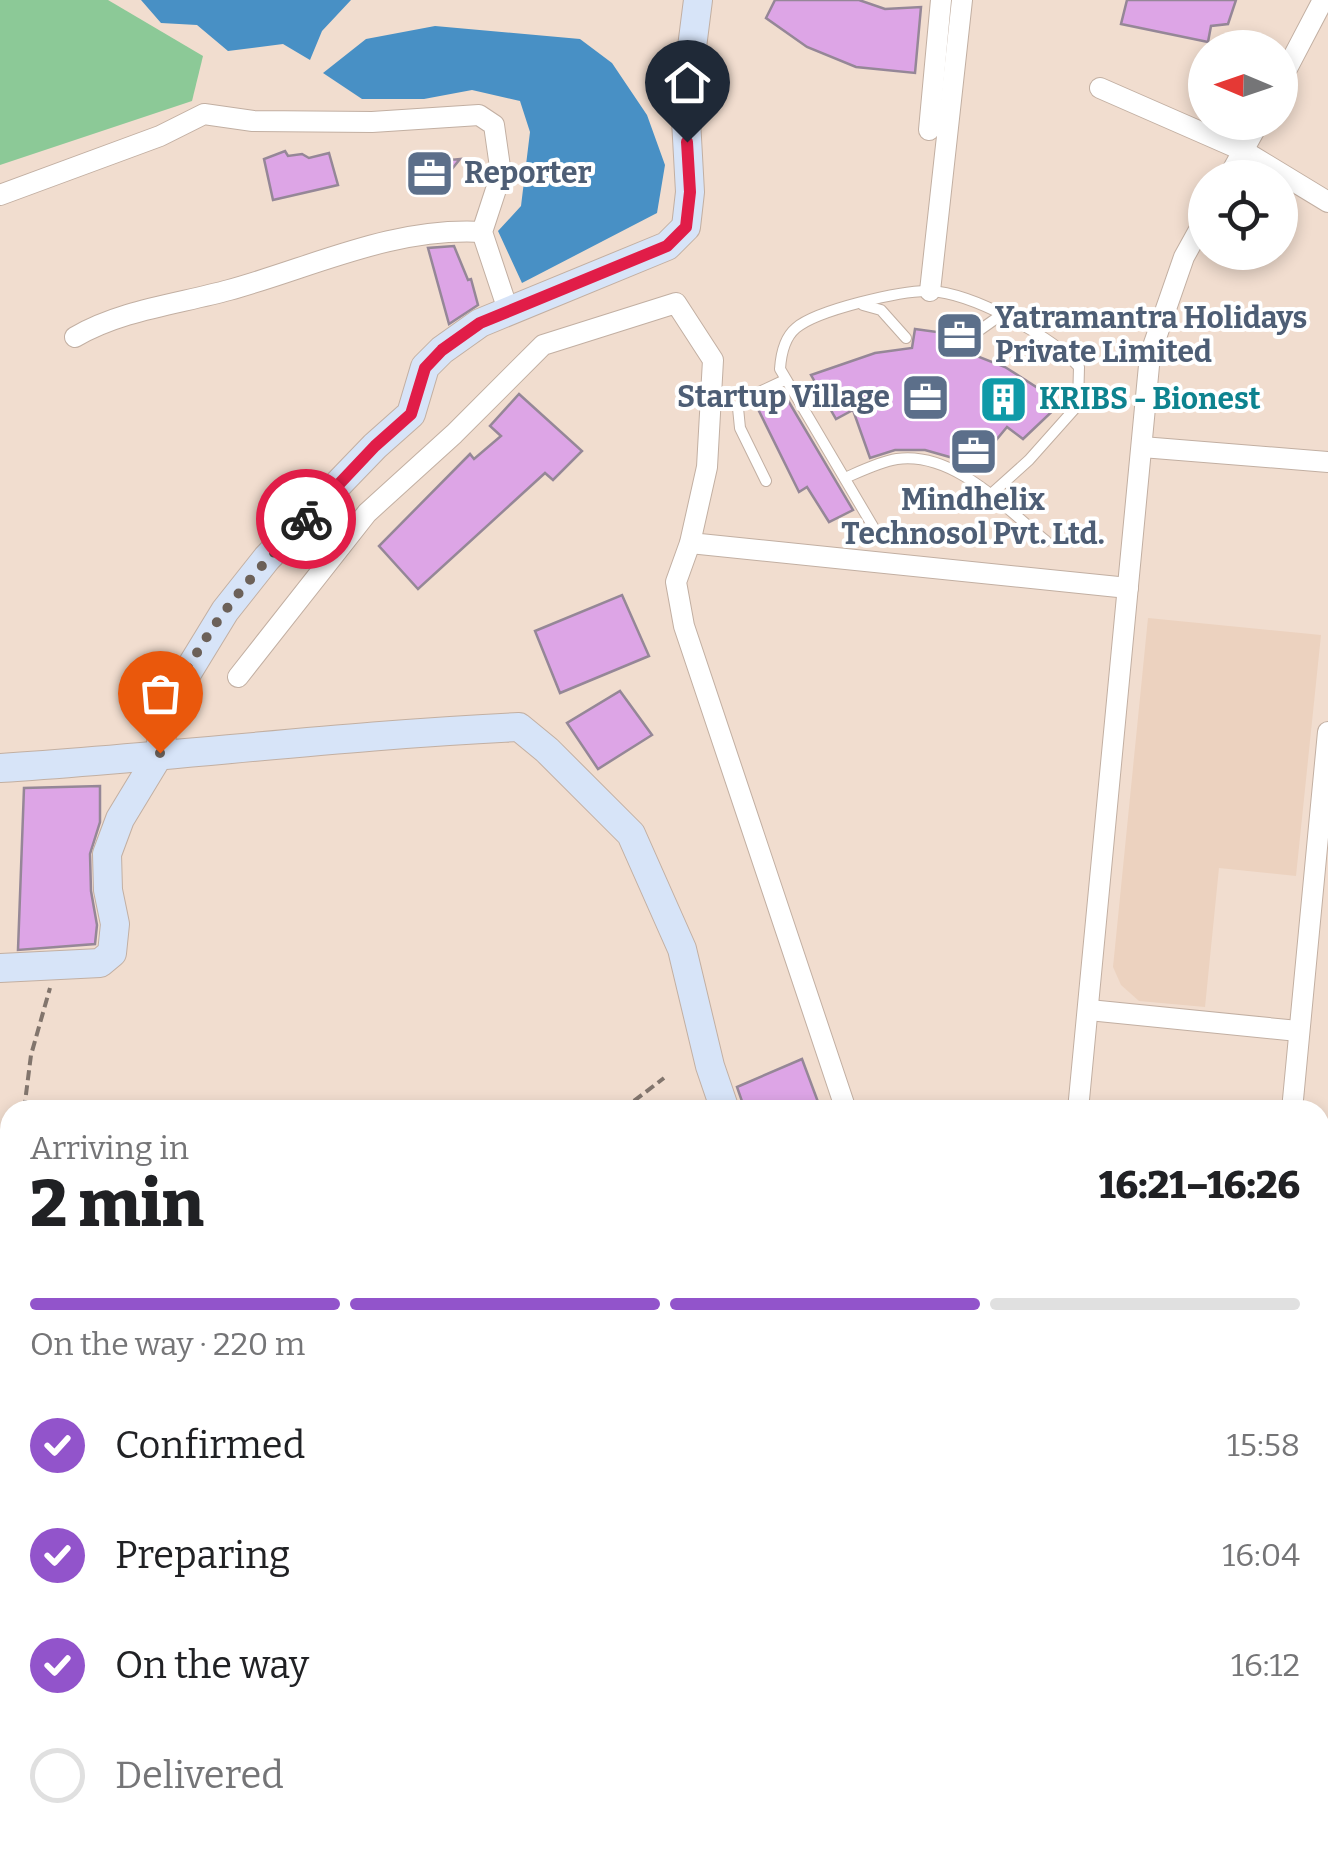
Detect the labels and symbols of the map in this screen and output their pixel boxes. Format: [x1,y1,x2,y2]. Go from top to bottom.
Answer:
north arrow [1188,30,1298,140]
pin [645,40,730,143]
office icon: Reporter [403,147,455,199]
place label: Reporter [464,155,592,191]
place label: Yatramantra Holidays Private Limited [995,300,1307,370]
office icon: Yatramantra Holidays Private Limited [934,309,986,361]
office icon: Startup Village [899,371,951,423]
building icon: KRIBS - Bionest [978,373,1030,425]
place label: Startup Village [677,379,890,415]
place label: KRIBS - Bionest [1039,381,1261,417]
office icon: Mindhelix Technosol Pvt. Ltd. [947,425,999,477]
courier [256,469,356,569]
place label: Mindhelix Technosol Pvt. Ltd. [841,482,1105,552]
pin [118,651,203,754]

